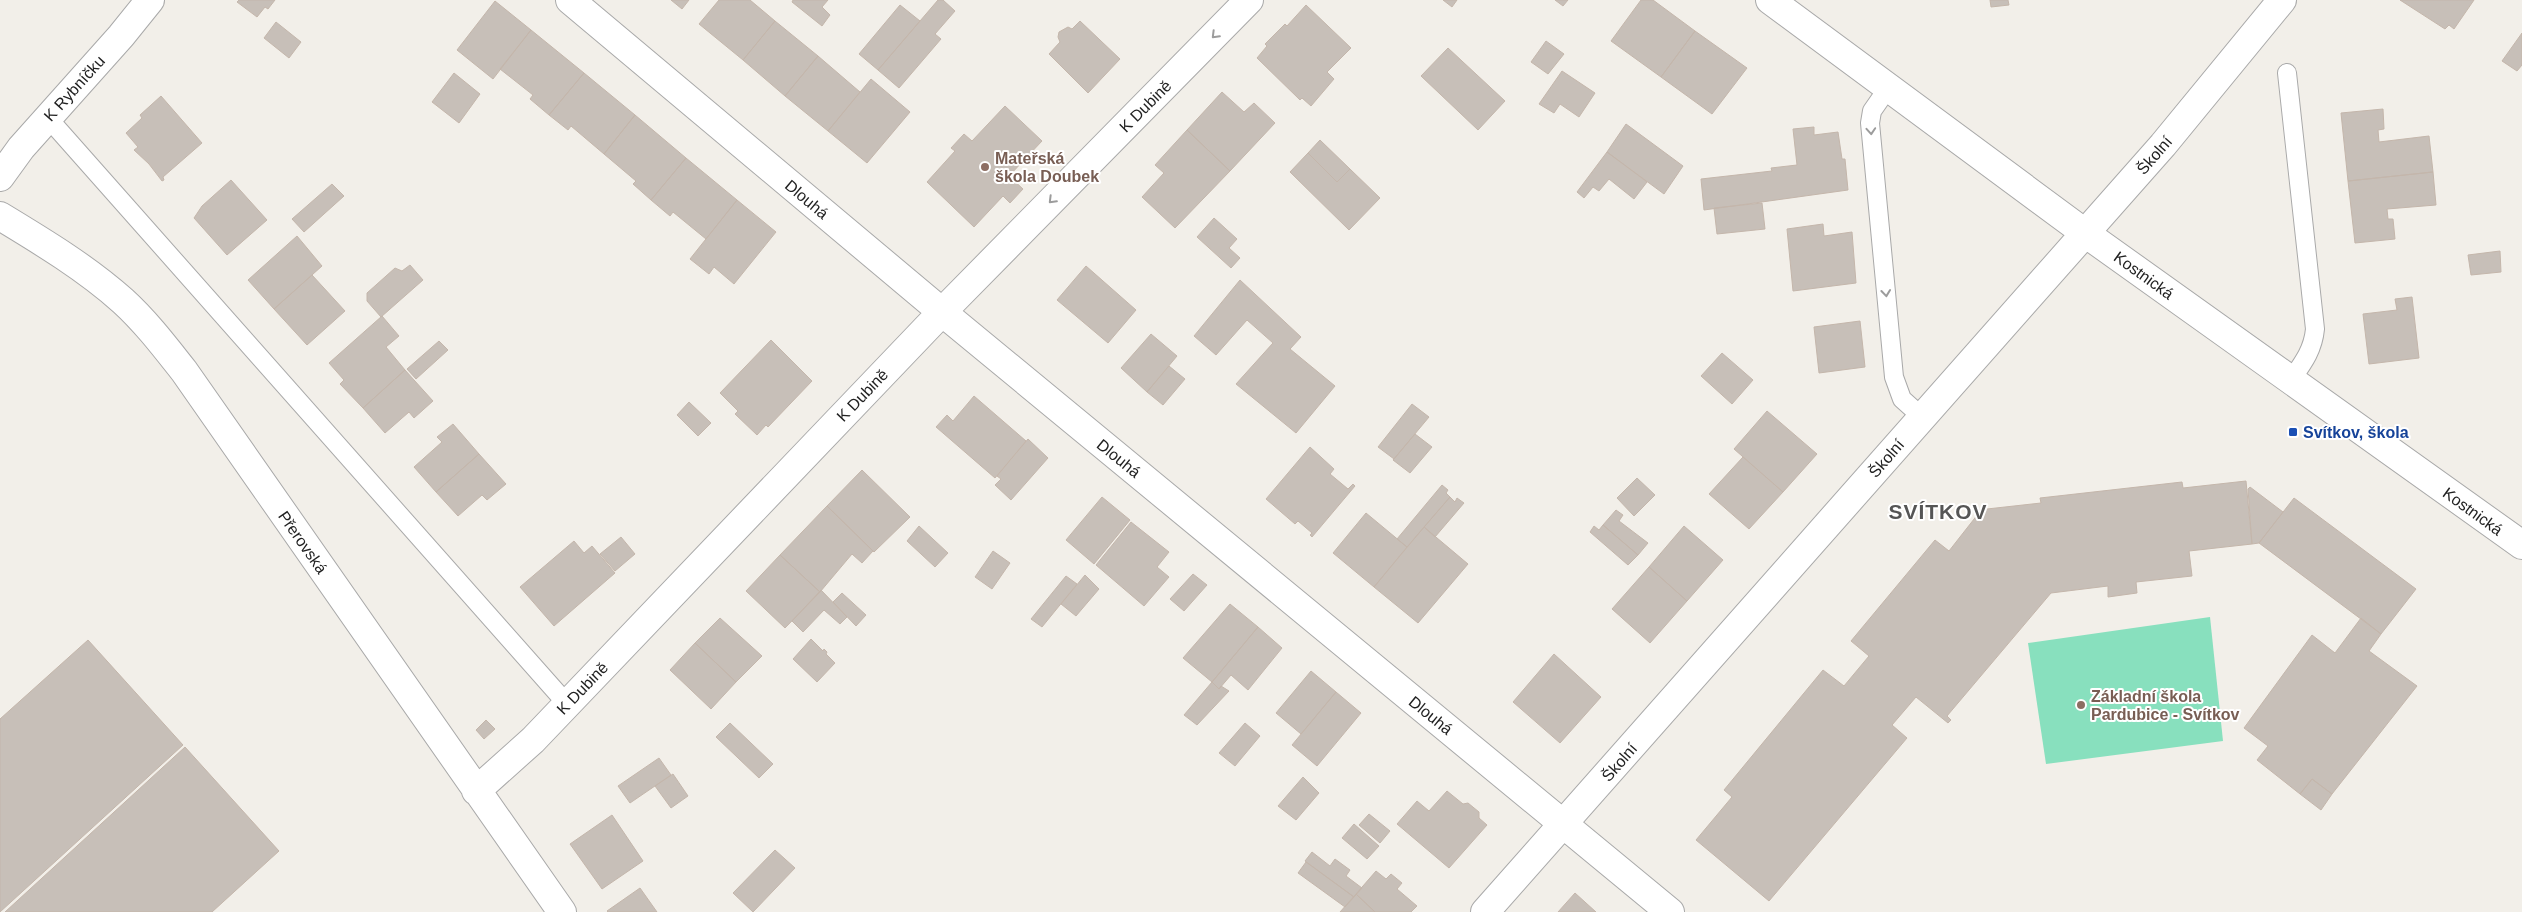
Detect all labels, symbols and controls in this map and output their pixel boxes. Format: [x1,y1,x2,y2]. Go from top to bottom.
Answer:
one-way arrow [1212,29,1221,38]
street label: K Rybníčku [41,52,108,124]
street label: K Dubině [1116,77,1175,136]
one-way arrow [1865,128,1876,136]
street label: Školní [2133,132,2176,178]
place label: Mateřská škola Doubek [995,150,1099,185]
marker: Mateřská škola Doubek [979,161,991,173]
street label: Dlouhá [782,177,832,222]
one-way arrow [1048,195,1057,204]
street label: Kostnická [2111,248,2177,303]
one-way arrow [1880,289,1891,297]
street label: K Dubině [833,366,891,425]
place label: Svítkov, škola [2303,424,2409,441]
marker: Svítkov, škola [2287,426,2299,438]
street label: Školní [1865,435,1908,481]
street label: Dlouhá [1094,436,1144,481]
street label: Kostnická [2440,484,2506,539]
district label: SVÍTKOV [1888,500,1988,523]
street label: Přerovská [275,508,330,577]
street label: K Dubině [553,659,611,718]
place label: Základní škola Pardubice - Svítkov [2091,688,2240,723]
street label: Dlouhá [1406,693,1456,738]
marker: Základní škola Pardubice - Svítkov [2075,699,2087,711]
street label: Školní [1598,739,1641,785]

